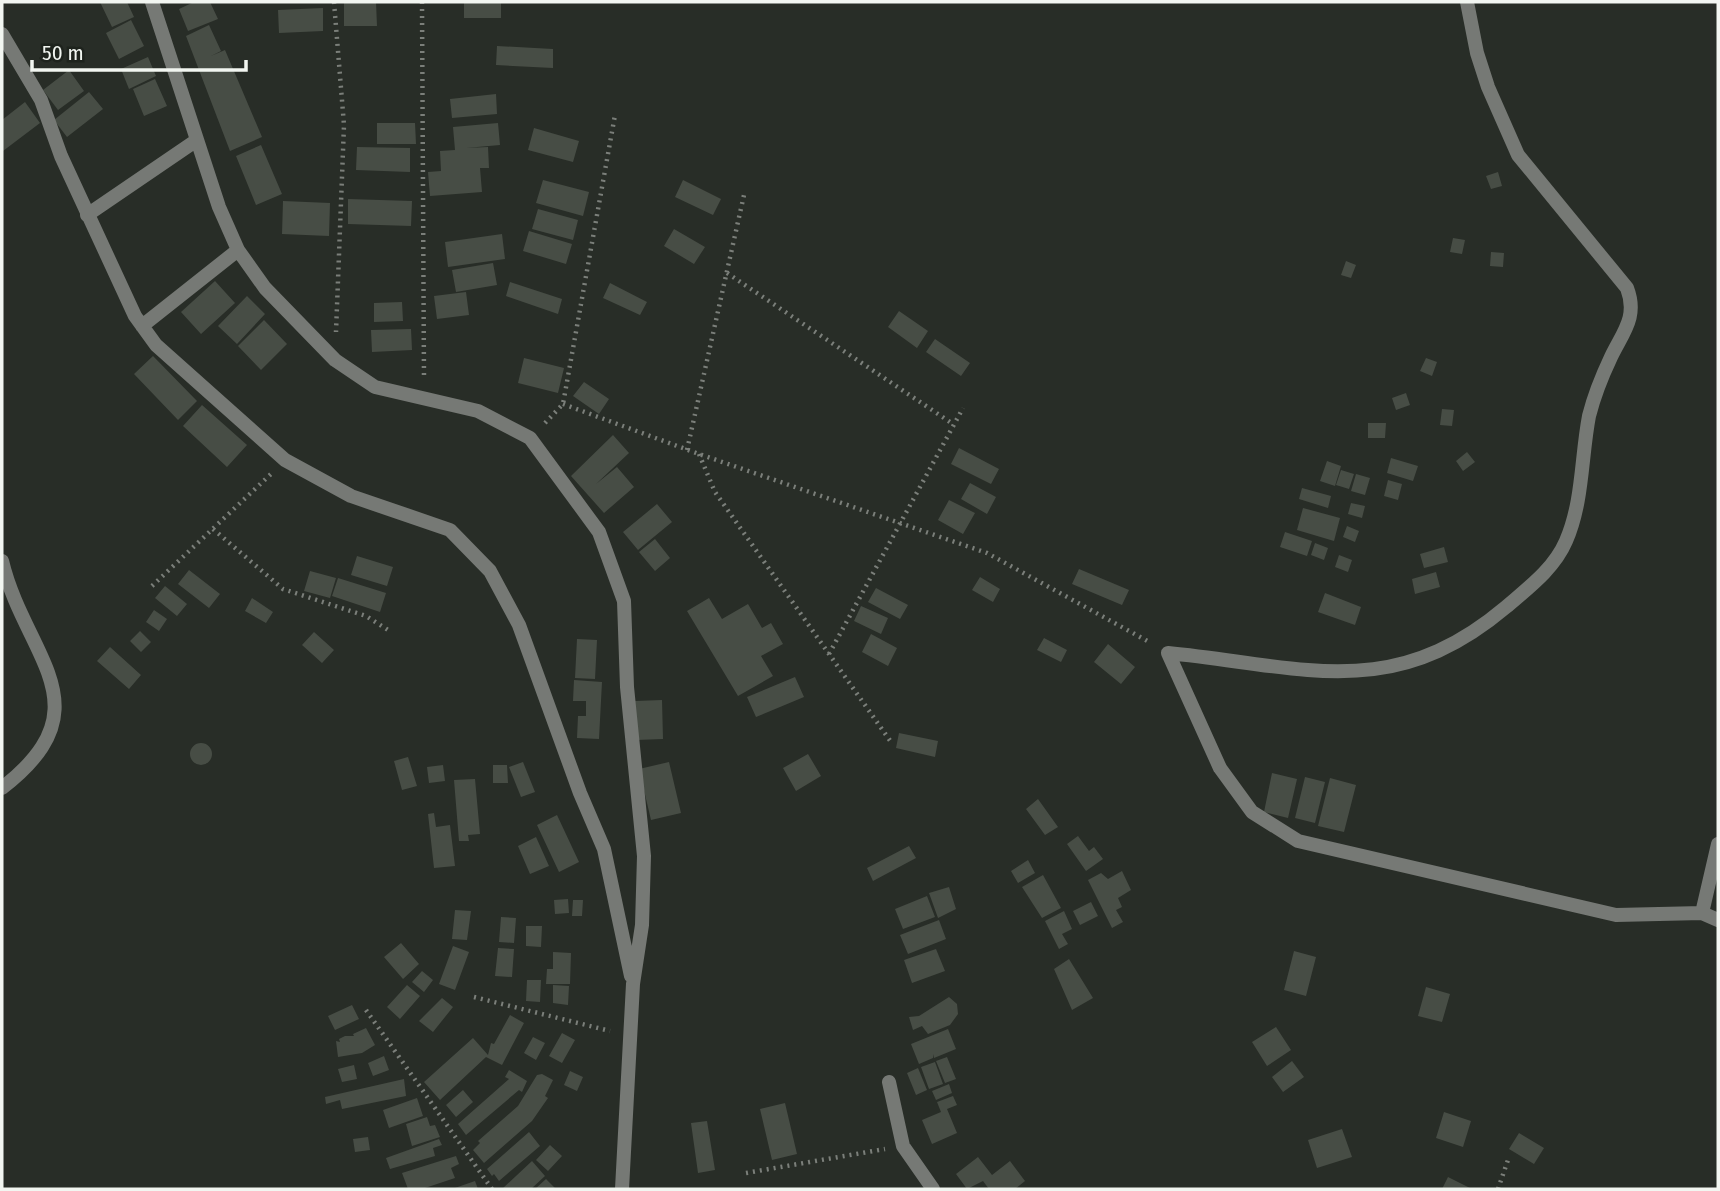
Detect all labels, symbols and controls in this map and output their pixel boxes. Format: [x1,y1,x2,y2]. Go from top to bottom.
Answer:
scale bar [32,28,245,72]
text: 50 m [42,40,84,66]

